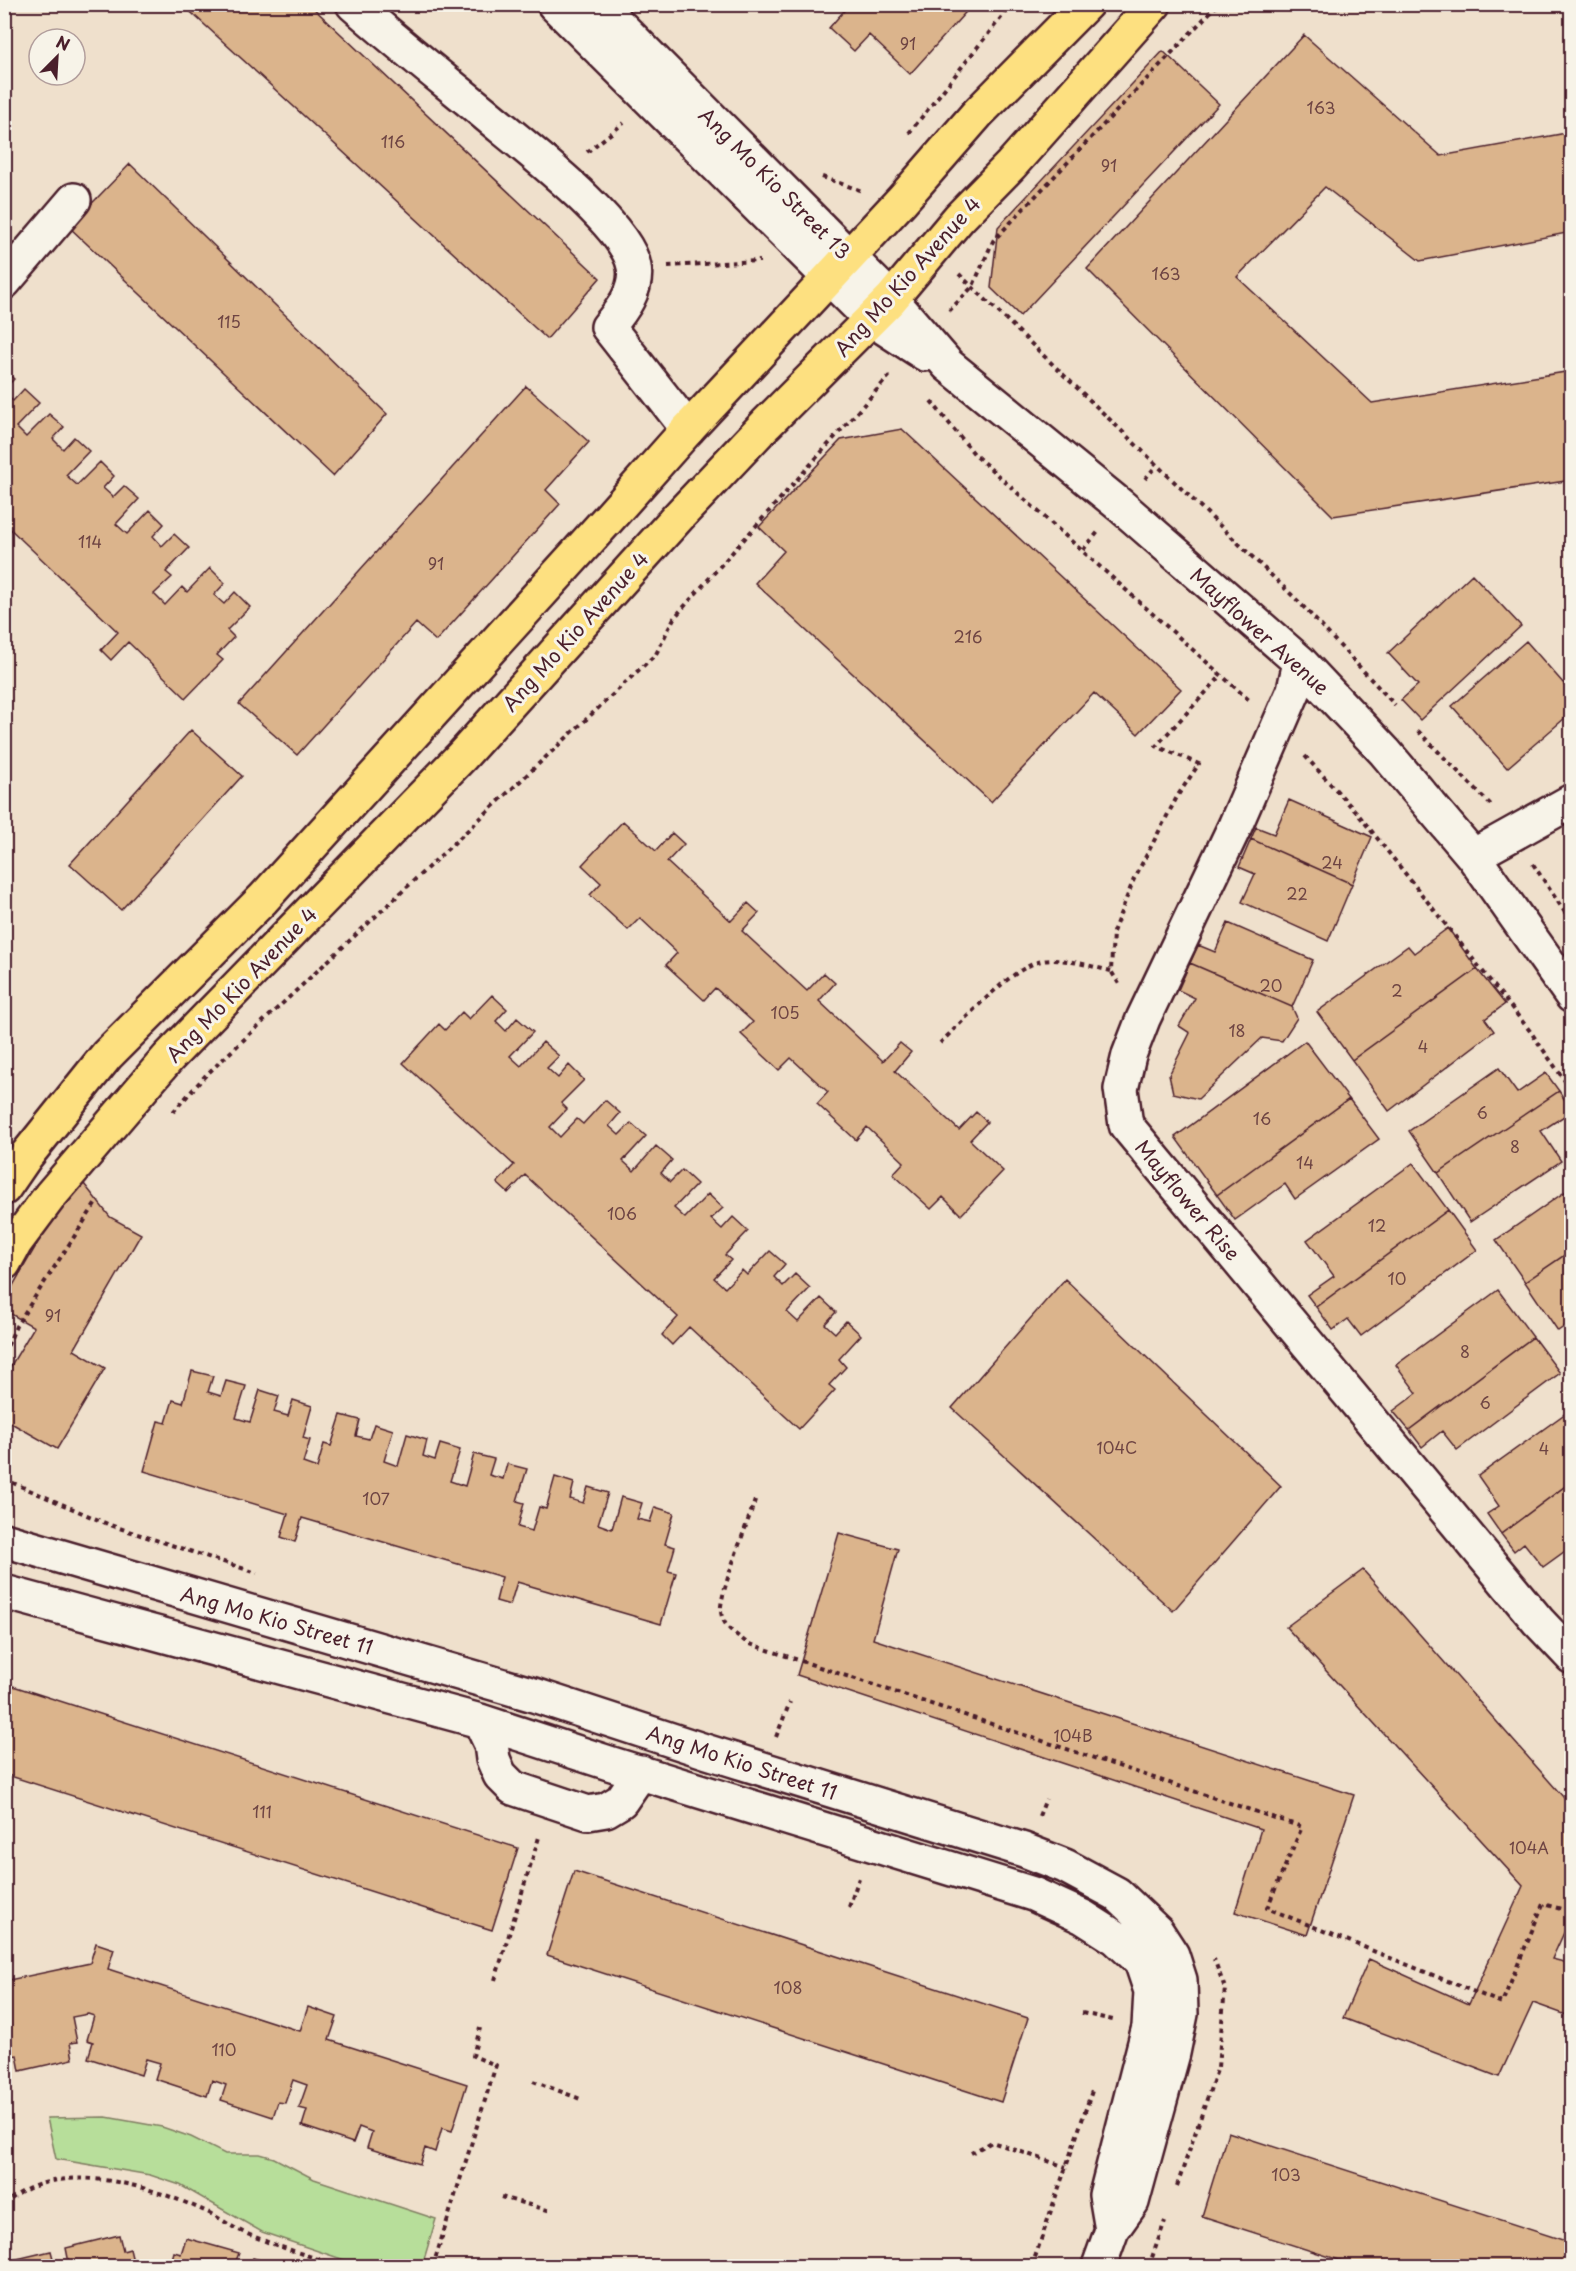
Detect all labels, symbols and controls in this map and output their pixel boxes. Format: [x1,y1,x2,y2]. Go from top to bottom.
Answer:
north arrow [27,27,87,87]
text: N [53,29,74,56]
house number: 91 [900,31,916,55]
house number: 163 [1306,95,1336,119]
street label: Ang Mo Kio Street 13 [692,100,858,266]
house number: 116 [381,129,405,153]
house number: 91 [1101,153,1117,177]
street label: Ang Mo Kio Avenue 4 [827,189,987,363]
house number: 163 [1151,261,1181,285]
house number: 115 [217,309,241,333]
house number: 114 [78,529,102,553]
street label: Ang Mo Kio Avenue 4 [495,544,655,718]
house number: 91 [428,551,444,575]
street label: Mayflower Avenue [1184,560,1336,702]
house number: 216 [954,624,983,648]
house number: 24 [1321,850,1343,874]
house number: 22 [1286,881,1308,905]
street label: Ang Mo Kio Avenue 4 [159,899,323,1069]
house number: 20 [1260,973,1282,997]
house number: 2 [1391,978,1403,1002]
house number: 105 [770,1000,800,1024]
house number: 18 [1228,1018,1246,1042]
house number: 4 [1418,1034,1428,1058]
house number: 6 [1476,1100,1488,1124]
house number: 16 [1253,1106,1271,1130]
street label: Mayflower Rise [1128,1133,1248,1267]
house number: 8 [1510,1134,1520,1158]
house number: 14 [1296,1150,1314,1174]
house number: 106 [607,1201,637,1225]
house number: 12 [1368,1213,1386,1237]
house number: 10 [1388,1266,1406,1290]
house number: 91 [45,1303,61,1327]
house number: 8 [1460,1339,1470,1363]
house number: 6 [1479,1390,1491,1414]
house number: 104C [1097,1435,1137,1459]
house number: 4 [1539,1436,1549,1460]
house number: 107 [362,1486,390,1510]
street label: Ang Mo Kio Street 11 [177,1578,377,1662]
street label: Ang Mo Kio Street 11 [643,1717,841,1807]
house number: 104B [1053,1723,1093,1747]
house number: 111 [252,1799,272,1823]
house number: 104A [1509,1835,1549,1859]
house number: 108 [774,1975,802,1999]
house number: 110 [211,2037,237,2061]
house number: 103 [1271,2162,1301,2186]

